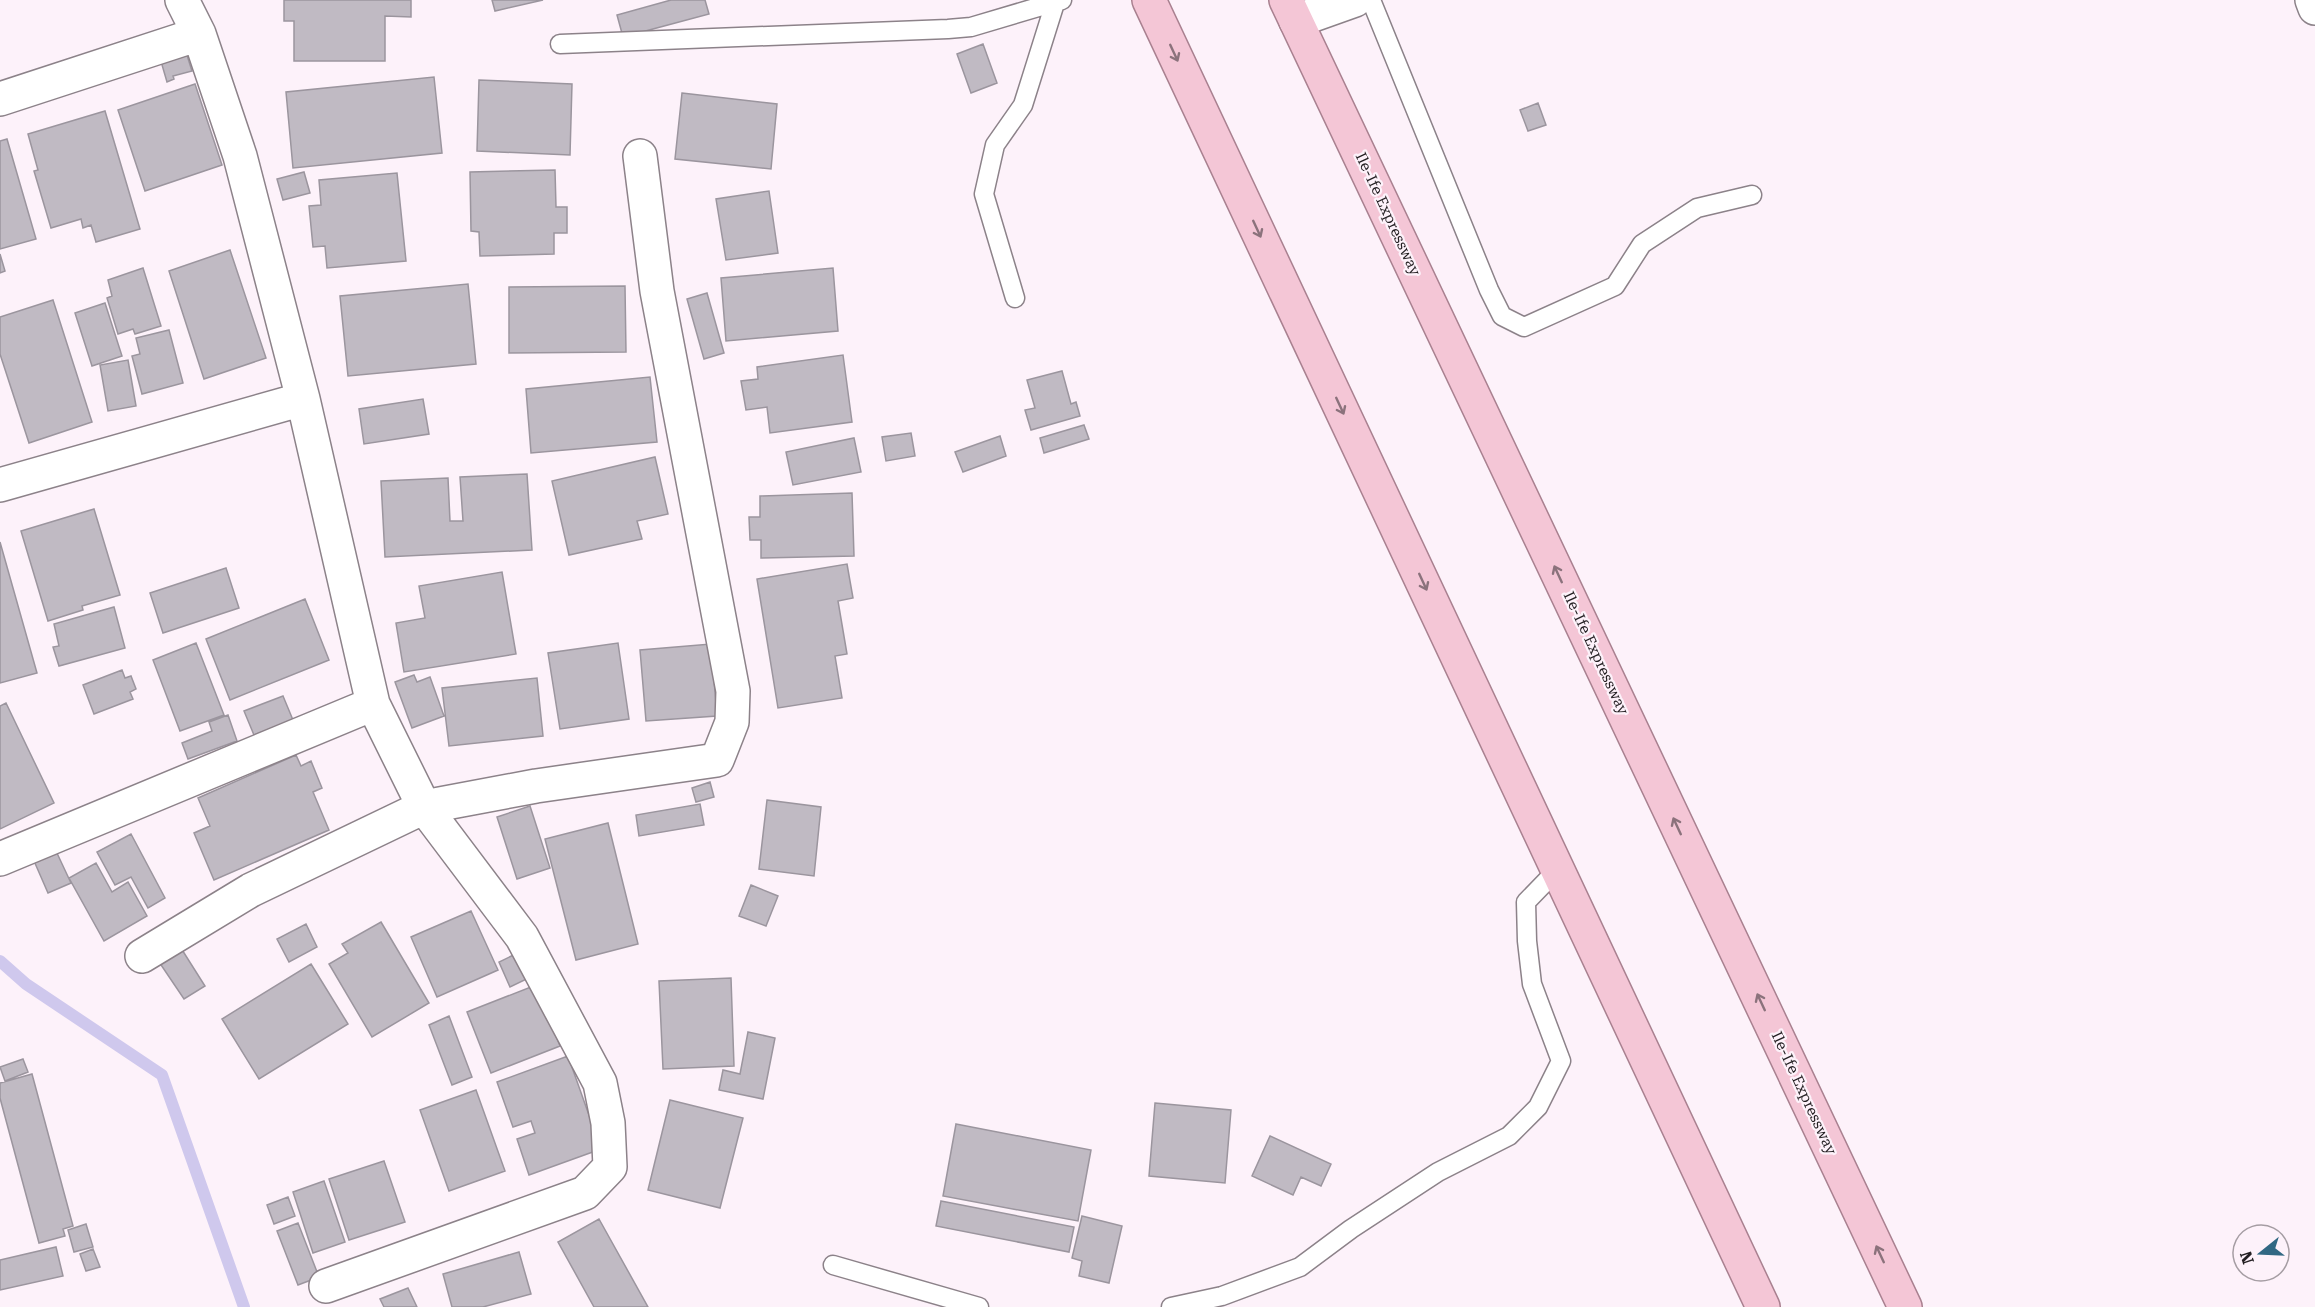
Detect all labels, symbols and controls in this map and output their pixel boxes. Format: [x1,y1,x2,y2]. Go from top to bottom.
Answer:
one-way arrow [1168,43,1180,61]
street label: Ile-Ife Expressway [1352,150,1424,279]
one-way arrow [1251,220,1263,238]
one-way arrow [1334,396,1346,414]
one-way arrow [1551,565,1563,583]
one-way arrow [1417,573,1429,591]
street label: Ile-Ife Expressway [1560,589,1632,718]
one-way arrow [1671,817,1683,835]
one-way arrow [1754,993,1766,1011]
street label: Ile-Ife Expressway [1768,1029,1840,1158]
north arrow [2231,1223,2291,1283]
one-way arrow [1874,1246,1886,1264]
text: N [2236,1249,2258,1266]

